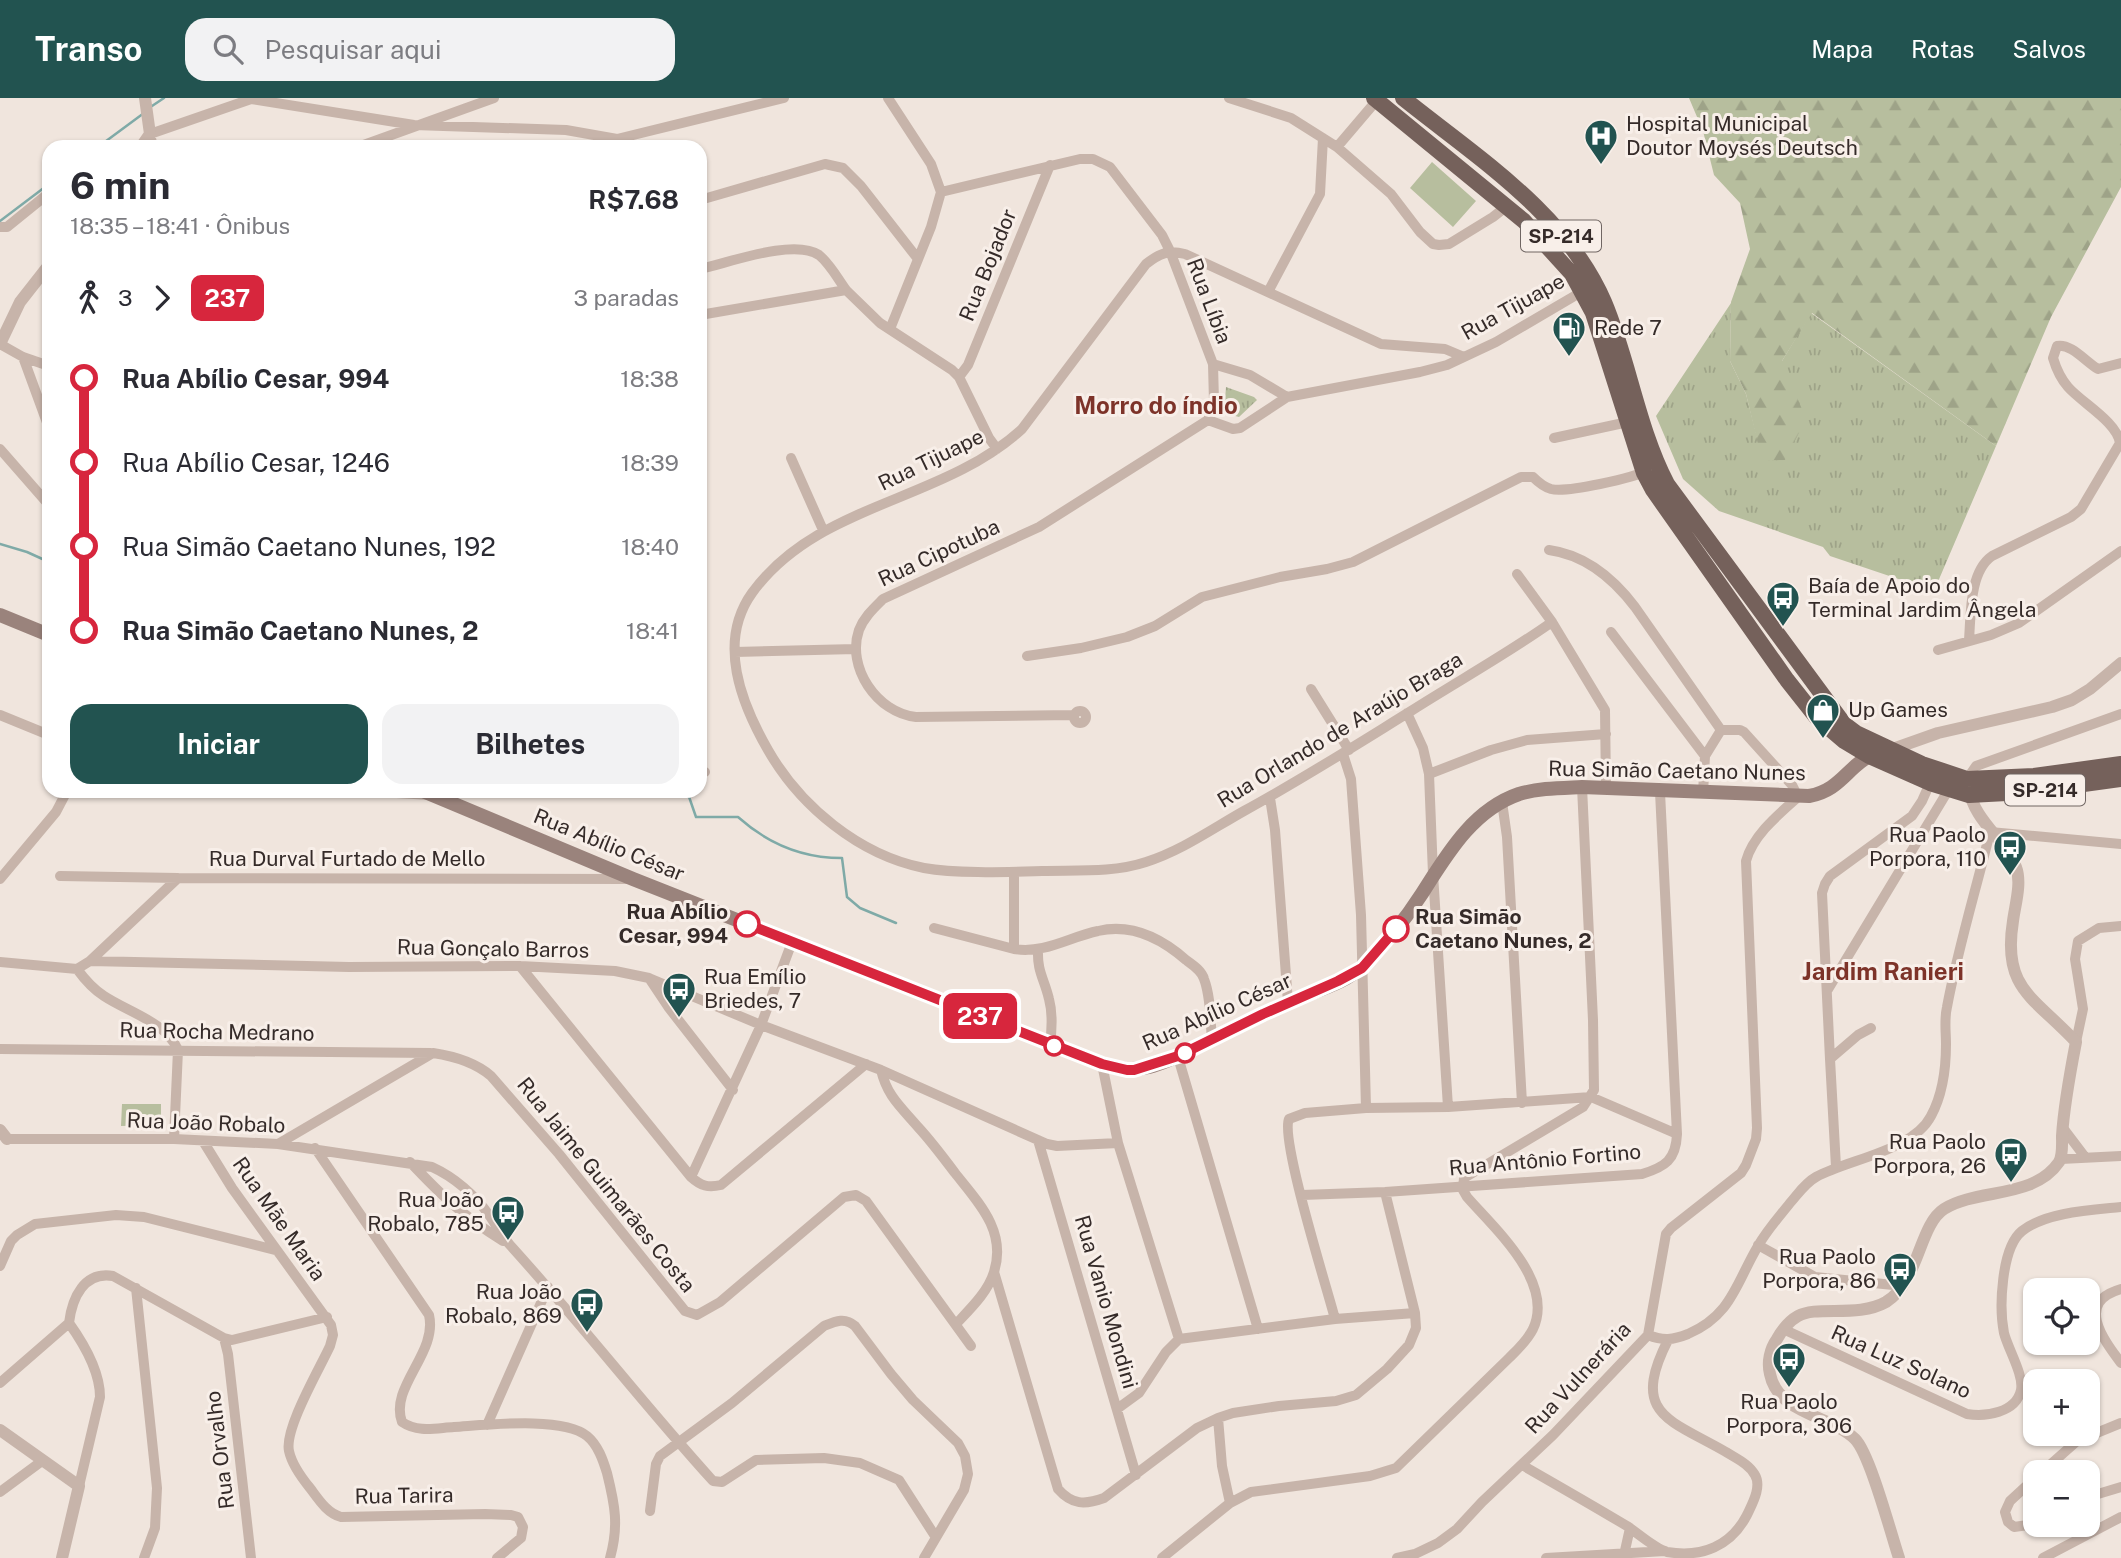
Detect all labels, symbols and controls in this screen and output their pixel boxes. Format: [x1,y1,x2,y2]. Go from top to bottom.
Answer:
search box [185,18,675,81]
text: Transo [35,30,143,68]
icon: search [209,30,247,68]
text: Pesquisar aqui [265,34,441,65]
text: Mapa [1811,35,1873,63]
text: Rotas [1911,35,1974,63]
text: Salvos [2012,35,2086,63]
place label: Hospital Municipal Doutor Moysés Deutsch [1626,111,1858,160]
hospital icon: Hospital Municipal Doutor Moysés Deutsch [1582,117,1620,166]
text: 6 min [70,163,171,208]
text: R$7.68 [588,184,679,215]
street label: Rua Bojador [954,205,1021,325]
text: 18:35 – 18:41 · Ônibus [70,212,290,239]
road number: SP-214 [1521,220,1601,252]
street label: Rua Líbia [1182,255,1237,347]
street label: Rua Tijuape [1457,268,1569,345]
icon: walk [70,279,108,317]
icon: forward [143,279,181,317]
text: 3 [118,284,133,311]
text: 237 [205,284,250,312]
text: 3 paradas [573,284,679,311]
fuel station icon: Rede 7 [1550,309,1588,358]
place label: Rede 7 [1594,315,1662,340]
text: Rua Abílio Cesar, 994 [122,363,389,394]
text: 18:38 [620,365,679,392]
district label: Morro do índio [1074,391,1238,419]
street label: Rua Tijuape [874,423,988,496]
text: Rua Abílio Cesar, 1246 [122,447,390,478]
text: 18:39 [621,449,679,476]
street label: Rua Cipotuba [874,514,1003,592]
text: Rua Simão Caetano Nunes, 192 [122,531,496,562]
text: 18:40 [621,533,679,560]
place label: Baía de Apoio do Terminal Jardim Ângela [1808,573,2036,622]
bus stop icon: Baía de Apoio do Terminal Jardim Ângela [1764,579,1802,628]
text: Rua Simão Caetano Nunes, 2 [122,615,478,646]
text: 18:41 [626,617,679,644]
street label: Rua Orlando de Araújo Braga [1213,646,1467,813]
shop icon: Up Games [1804,691,1842,740]
place label: Up Games [1848,697,1948,722]
button: Iniciar [70,704,368,784]
button: Bilhetes [382,704,679,784]
street label: Rua Simão Caetano Nunes [1548,756,1806,785]
road number: SP-214 [2005,775,2085,806]
street label: Rua Abílio César [530,803,688,886]
place label: Rua Paolo Porpora, 110 [1869,822,1986,871]
bus stop icon: Rua Paolo Porpora, 110 [1991,828,2029,877]
street label: Rua Durval Furtado de Mello [209,846,485,871]
place label: Rua Abílio Cesar, 994 [618,899,728,948]
place label: Rua Simão Caetano Nunes, 2 [1415,904,1592,953]
marker: Rua Abílio Cesar, 994 [734,911,760,937]
marker: Rua Simão Caetano Nunes, 2 [1383,916,1409,942]
street label: Rua Gonçalo Barros [397,934,589,963]
district label: Jardim Ranieri [1802,957,1964,985]
place label: Rua Emílio Briedes, 7 [704,964,806,1013]
street label: Rua Abílio César [1138,967,1295,1056]
bus stop icon: Rua Emílio Briedes, 7 [660,970,698,1019]
line badge: 237 [940,993,1020,1039]
text: 237 [957,1002,1003,1030]
street label: Rua Rocha Medrano [119,1017,315,1046]
unlabelled marker [1044,1036,1064,1056]
unlabelled marker [1175,1043,1195,1063]
street label: Rua Jaime Guimarães Costa [512,1072,701,1297]
street label: Rua João Robalo [126,1107,286,1138]
place label: Rua Paolo Porpora, 26 [1873,1129,1986,1178]
bus stop icon: Rua Paolo Porpora, 26 [1992,1135,2030,1184]
street label: Rua Antônio Fortino [1448,1139,1642,1180]
street label: Rua Mãe Maria [228,1152,331,1285]
place label: Rua João Robalo, 785 [367,1187,484,1236]
bus stop icon: Rua João Robalo, 785 [489,1193,527,1242]
street label: Rua Vanio Mondini [1070,1212,1143,1391]
place label: Rua Paolo Porpora, 86 [1762,1244,1876,1293]
bus stop icon: Rua Paolo Porpora, 86 [1881,1250,1919,1299]
map controls [2023,1278,2100,1537]
button: locate [2023,1278,2100,1355]
place label: Rua João Robalo, 869 [445,1279,562,1328]
bus stop icon: Rua João Robalo, 869 [568,1285,606,1334]
street label: Rua Vulnerária [1520,1317,1636,1439]
street label: Rua Luz Solano [1827,1320,1975,1404]
bus stop icon: Rua Paolo Porpora, 306 [1770,1340,1808,1389]
button: + [2023,1369,2100,1446]
place label: Rua Paolo Porpora, 306 [1726,1389,1852,1438]
street label: Rua Orvalho [200,1390,239,1511]
button: − [2023,1460,2100,1537]
street label: Rua Tarira [354,1482,454,1509]

